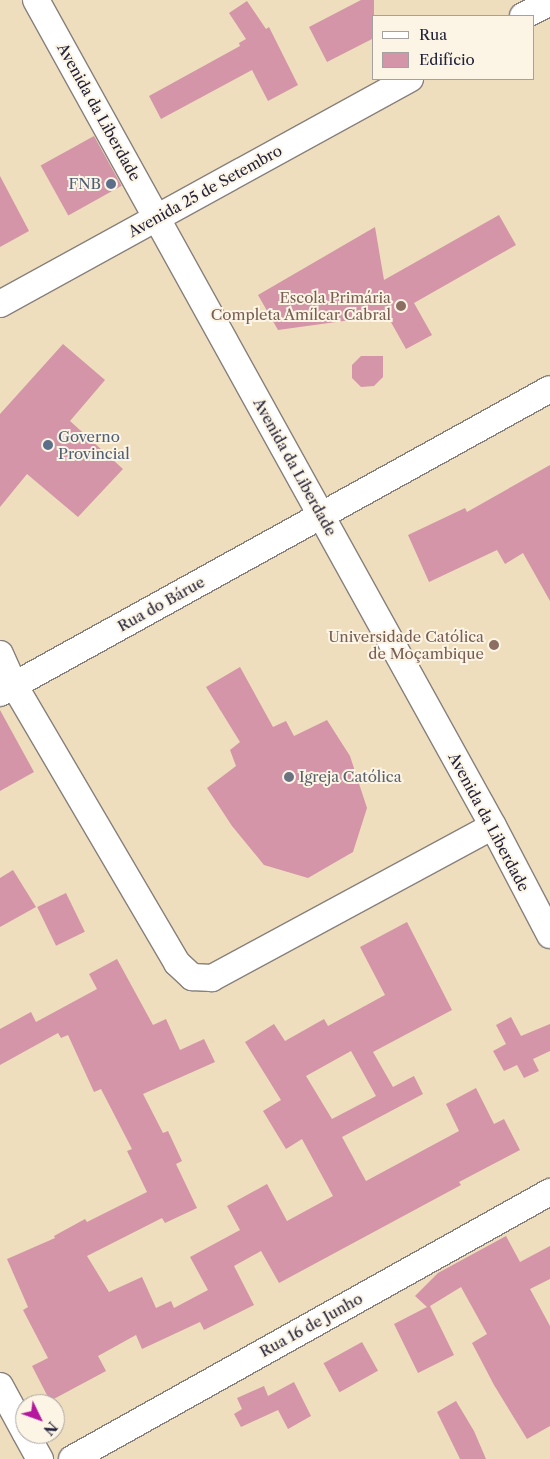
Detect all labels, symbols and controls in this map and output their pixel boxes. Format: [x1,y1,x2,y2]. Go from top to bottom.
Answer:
legend [372,15,535,80]
text: Rua [419,25,447,44]
street label: Avenida da Liberdade [54,40,144,184]
text: Edifício [419,50,475,69]
street label: Avenida 25 de Setembro [125,141,285,241]
place label: FNB [68,175,101,193]
marker: FNB [105,178,117,190]
place label: Escola Primária Completa Amílcar Cabral [210,288,391,323]
marker: Escola Primária Completa Amílcar Cabral [395,300,407,312]
street label: Avenida da Liberdade [250,395,340,539]
place label: Governo Provincial [58,427,130,462]
marker: Governo Provincial [42,439,54,451]
street label: Rua do Bárue [114,573,208,635]
place label: Universidade Católica de Moçambique [328,627,484,662]
marker: Universidade Católica de Moçambique [488,639,500,651]
street label: Avenida da Liberdade [445,749,533,895]
place label: Igreja Católica [299,768,402,786]
marker: Igreja Católica [283,771,295,783]
street label: Rua 16 de Junho [256,1289,366,1361]
north arrow [15,1394,65,1444]
text: N [40,1418,61,1439]

